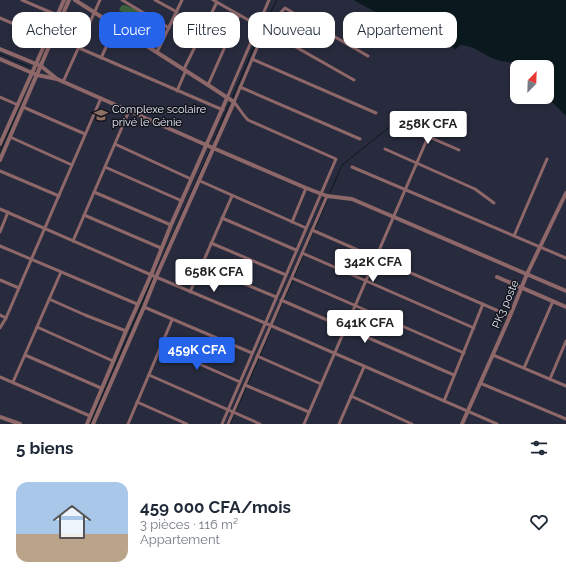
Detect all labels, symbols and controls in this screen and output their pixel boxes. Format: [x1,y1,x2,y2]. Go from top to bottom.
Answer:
chip: Acheter [12,12,91,48]
chip: Louer [99,12,165,48]
chip: Filtres [173,12,240,48]
chip: Nouveau [248,12,335,48]
chip: Appartement [343,12,457,48]
north arrow [510,60,554,104]
map controls [510,60,554,104]
place label: Complexe scolaire privé le Génie [112,103,207,129]
school or university icon: Complexe scolaire privé le Génie [93,107,109,123]
pin: 258K CFA [387,111,469,145]
text: 258K CFA [399,116,457,131]
pin: 342K CFA [332,249,414,283]
text: 342K CFA [344,254,402,269]
pin: 658K CFA [173,259,255,293]
text: 658K CFA [184,264,244,279]
street label: PK3 poste [489,278,522,330]
pin: 641K CFA [324,310,406,344]
text: 641K CFA [336,315,394,330]
pin: 459K CFA [156,337,238,371]
text: 459K CFA [168,342,226,357]
icon: filters [528,437,550,459]
text: 5 biens [16,438,73,458]
text: 459 000 CFA/mois [140,497,291,517]
icon: home [48,498,96,546]
icon: heart [528,511,550,533]
text: 3 pièces · 116 m² [140,517,238,532]
text: Appartement [140,532,220,547]

